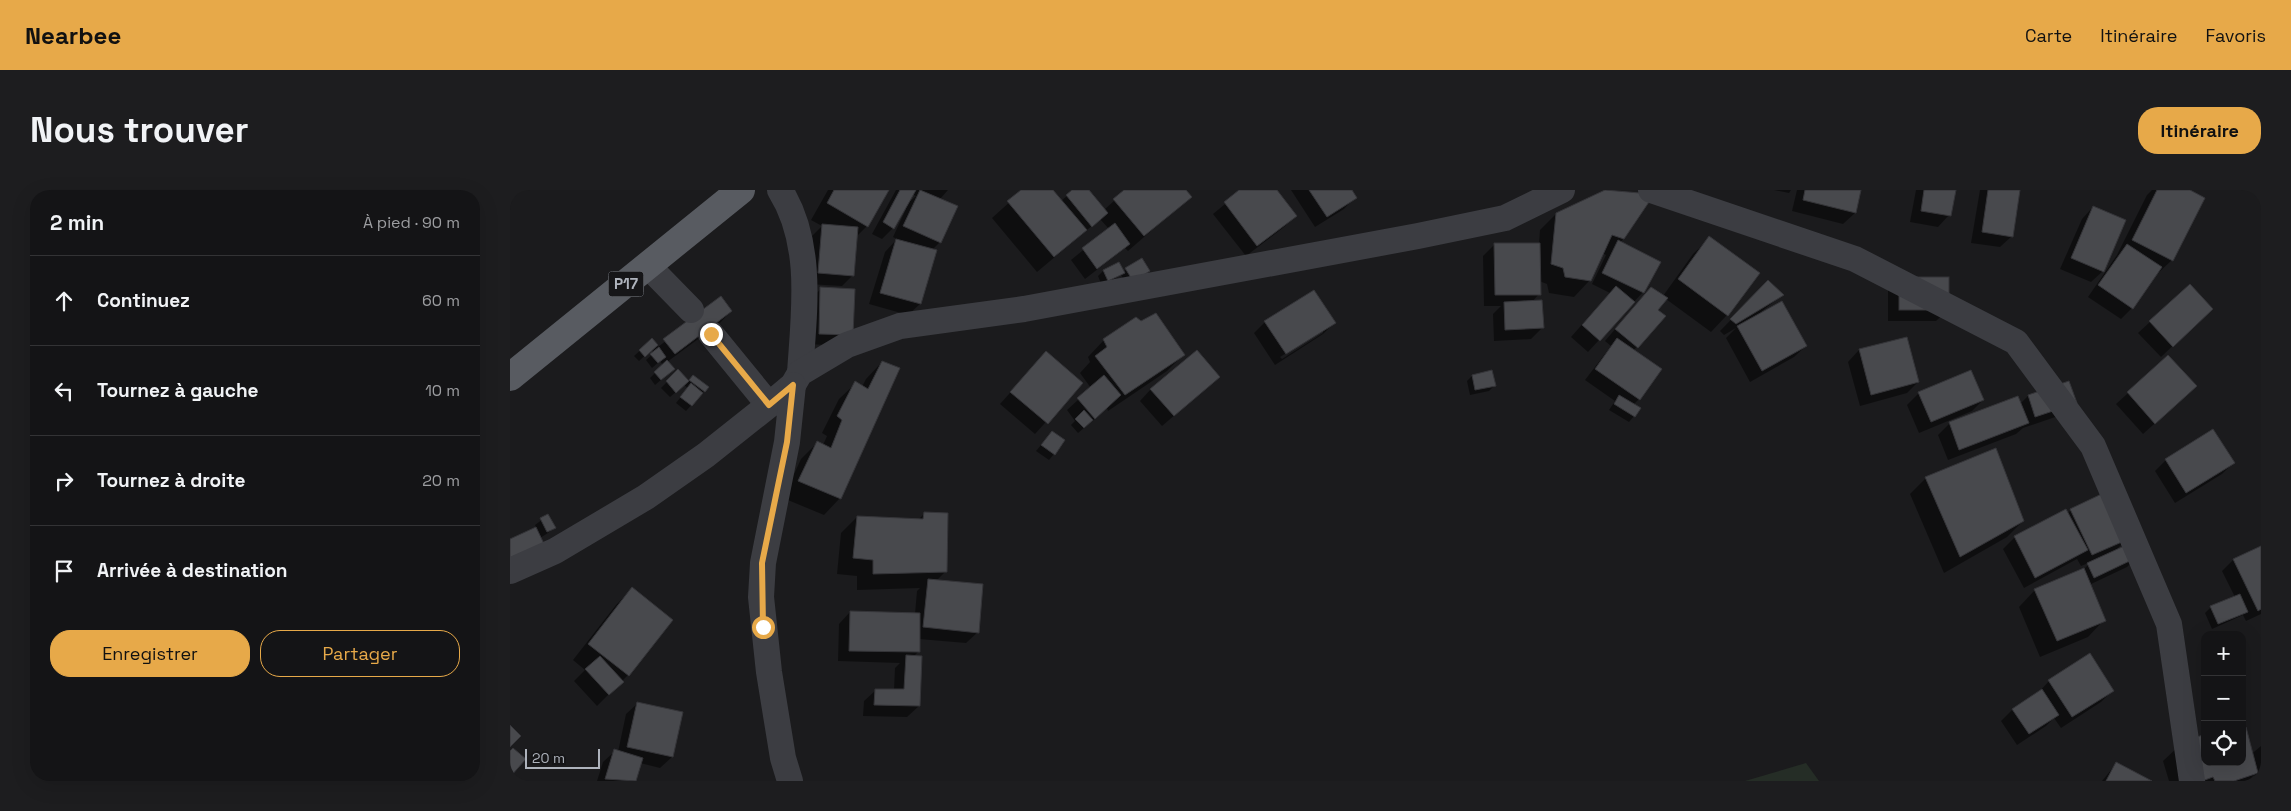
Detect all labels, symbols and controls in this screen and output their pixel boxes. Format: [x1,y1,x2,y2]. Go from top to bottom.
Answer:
text: Nearbee [25,20,121,51]
text: Carte [2025,24,2072,47]
text: Itinéraire [2100,24,2177,47]
text: Favoris [2205,24,2266,47]
button: Itinéraire [2138,107,2261,154]
text: Nous trouver [30,108,249,152]
text: 2 min [50,209,104,236]
text: À pied · 90 m [363,212,460,233]
road number: P17 [608,272,644,296]
icon: ahead [50,287,78,315]
text: Continuez [97,288,190,313]
text: 60 m [422,290,460,311]
route end [700,323,723,346]
icon: left [50,377,78,405]
text: Tournez à gauche [97,378,259,403]
text: 10 m [425,380,460,401]
icon: right [50,467,78,495]
text: Tournez à droite [97,468,246,493]
text: 20 m [422,470,460,491]
icon: arrive [50,557,78,585]
text: Arrivée à destination [97,558,287,583]
route start [752,616,775,639]
button: Enregistrer [50,630,250,677]
button: Partager [260,630,460,677]
map controls [2201,631,2246,766]
button: + [2201,631,2246,676]
button: − [2201,676,2246,721]
button: locate [2201,721,2246,766]
scale bar [525,746,600,769]
text: 20 m [532,749,565,767]

